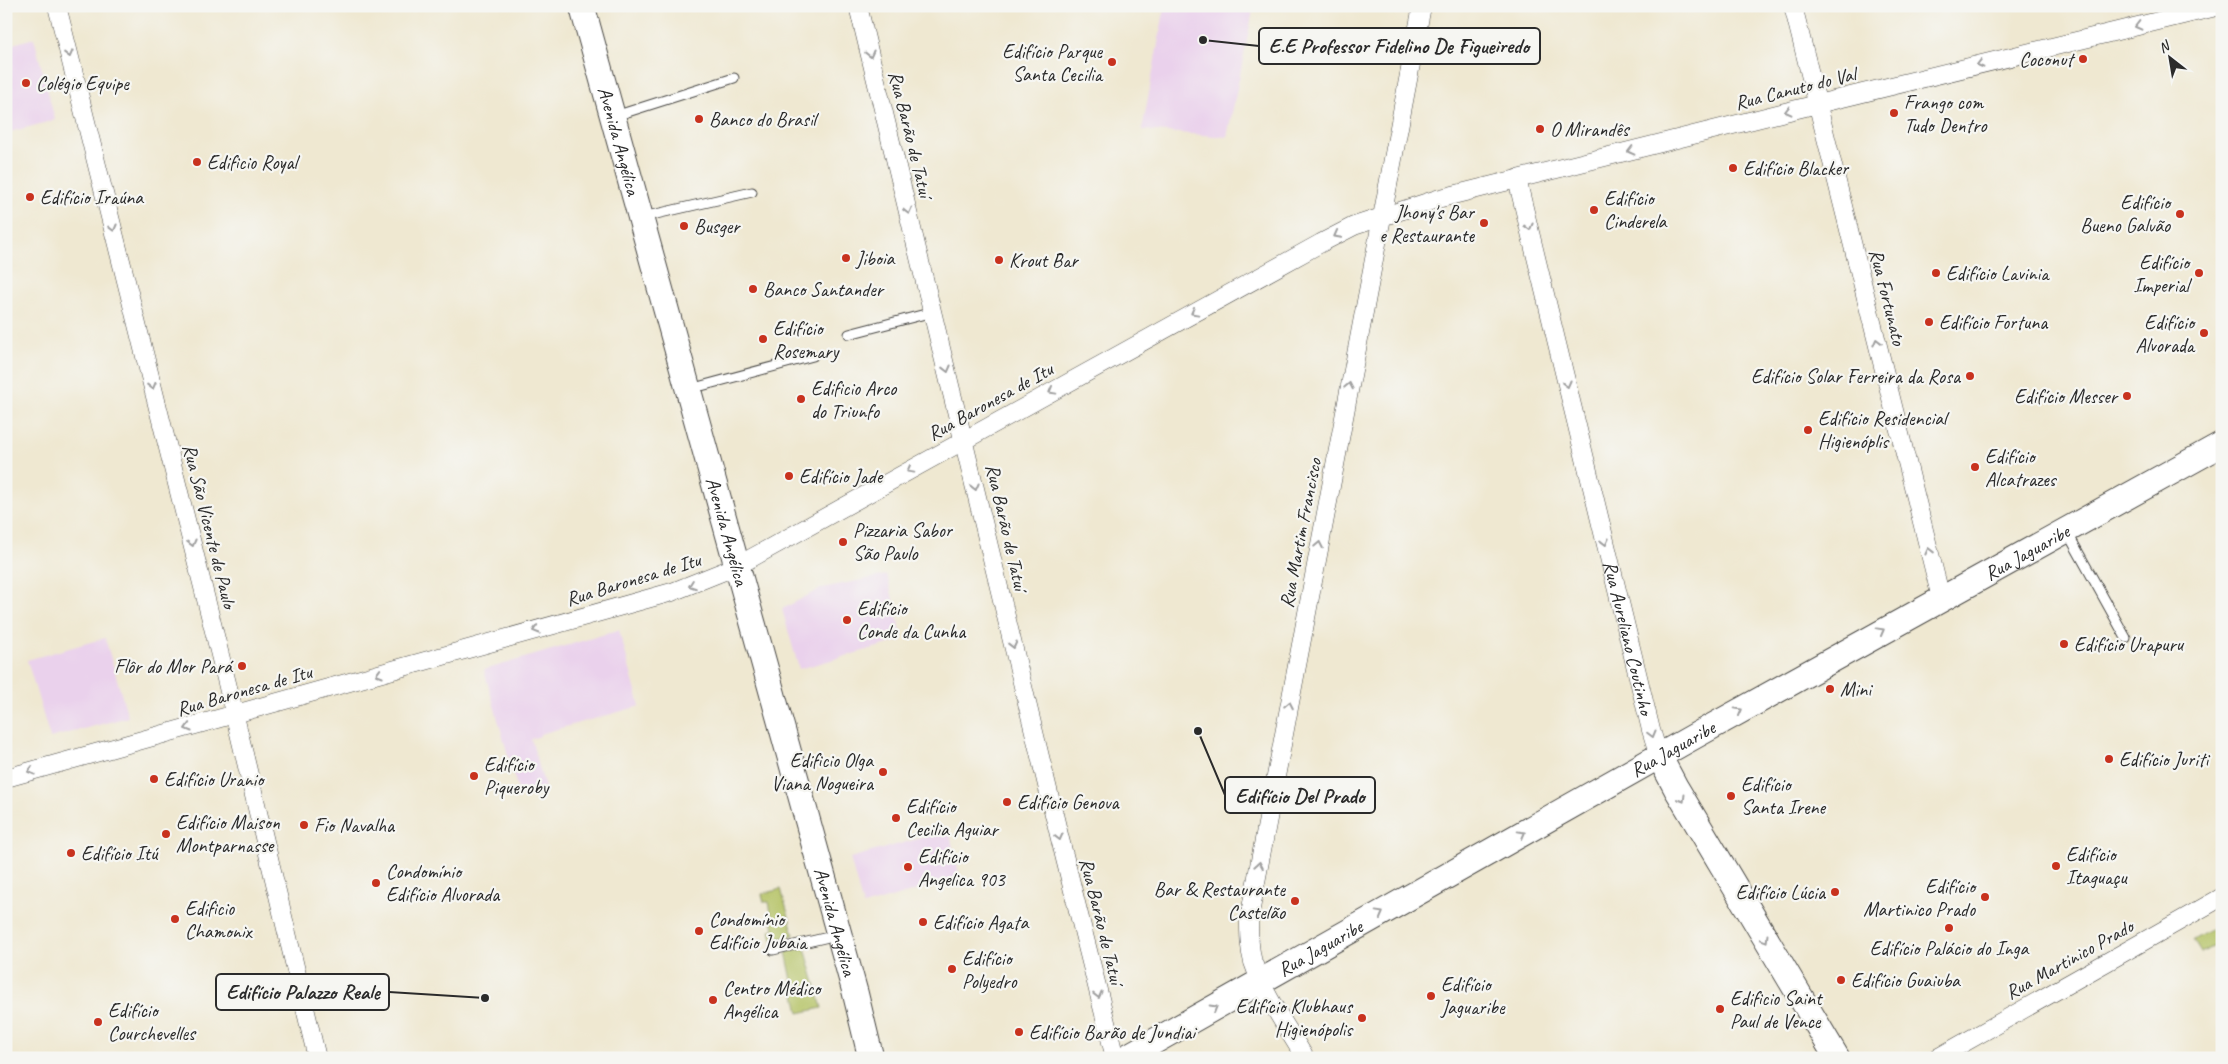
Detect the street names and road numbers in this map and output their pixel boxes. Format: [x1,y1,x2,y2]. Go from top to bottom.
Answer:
street label: Rua Canuto do Val [1732,61,1862,116]
street label: Rua Barão de Tatuí [883,69,939,204]
street label: Avenida Angélica [592,84,646,200]
street label: Rua Fortunato [1864,246,1912,349]
street label: Rua Baronesa de Itu [923,356,1059,446]
street label: Rua São Vicente de Paulo [177,441,243,613]
street label: Rua Martim Francisco [1274,455,1327,610]
street label: Rua Barão de Tatuí [980,461,1034,597]
street label: Avenida Angélica [700,474,754,590]
street label: Rua Jaguaribe [1980,518,2075,586]
street label: Rua Baronesa de Itu [563,547,705,612]
street label: Rua Aureliano Coutinho [1597,558,1659,719]
street label: Rua Baronesa de Itu [174,659,316,722]
street label: Rua Jaguaribe [1626,714,1721,783]
street label: Rua Barão de Tatuí [1074,856,1130,991]
street label: Avenida Angélica [808,865,862,981]
street label: Rua Martinico Prado [2001,913,2139,1005]
street label: Rua Jaguaribe [1273,914,1368,982]

